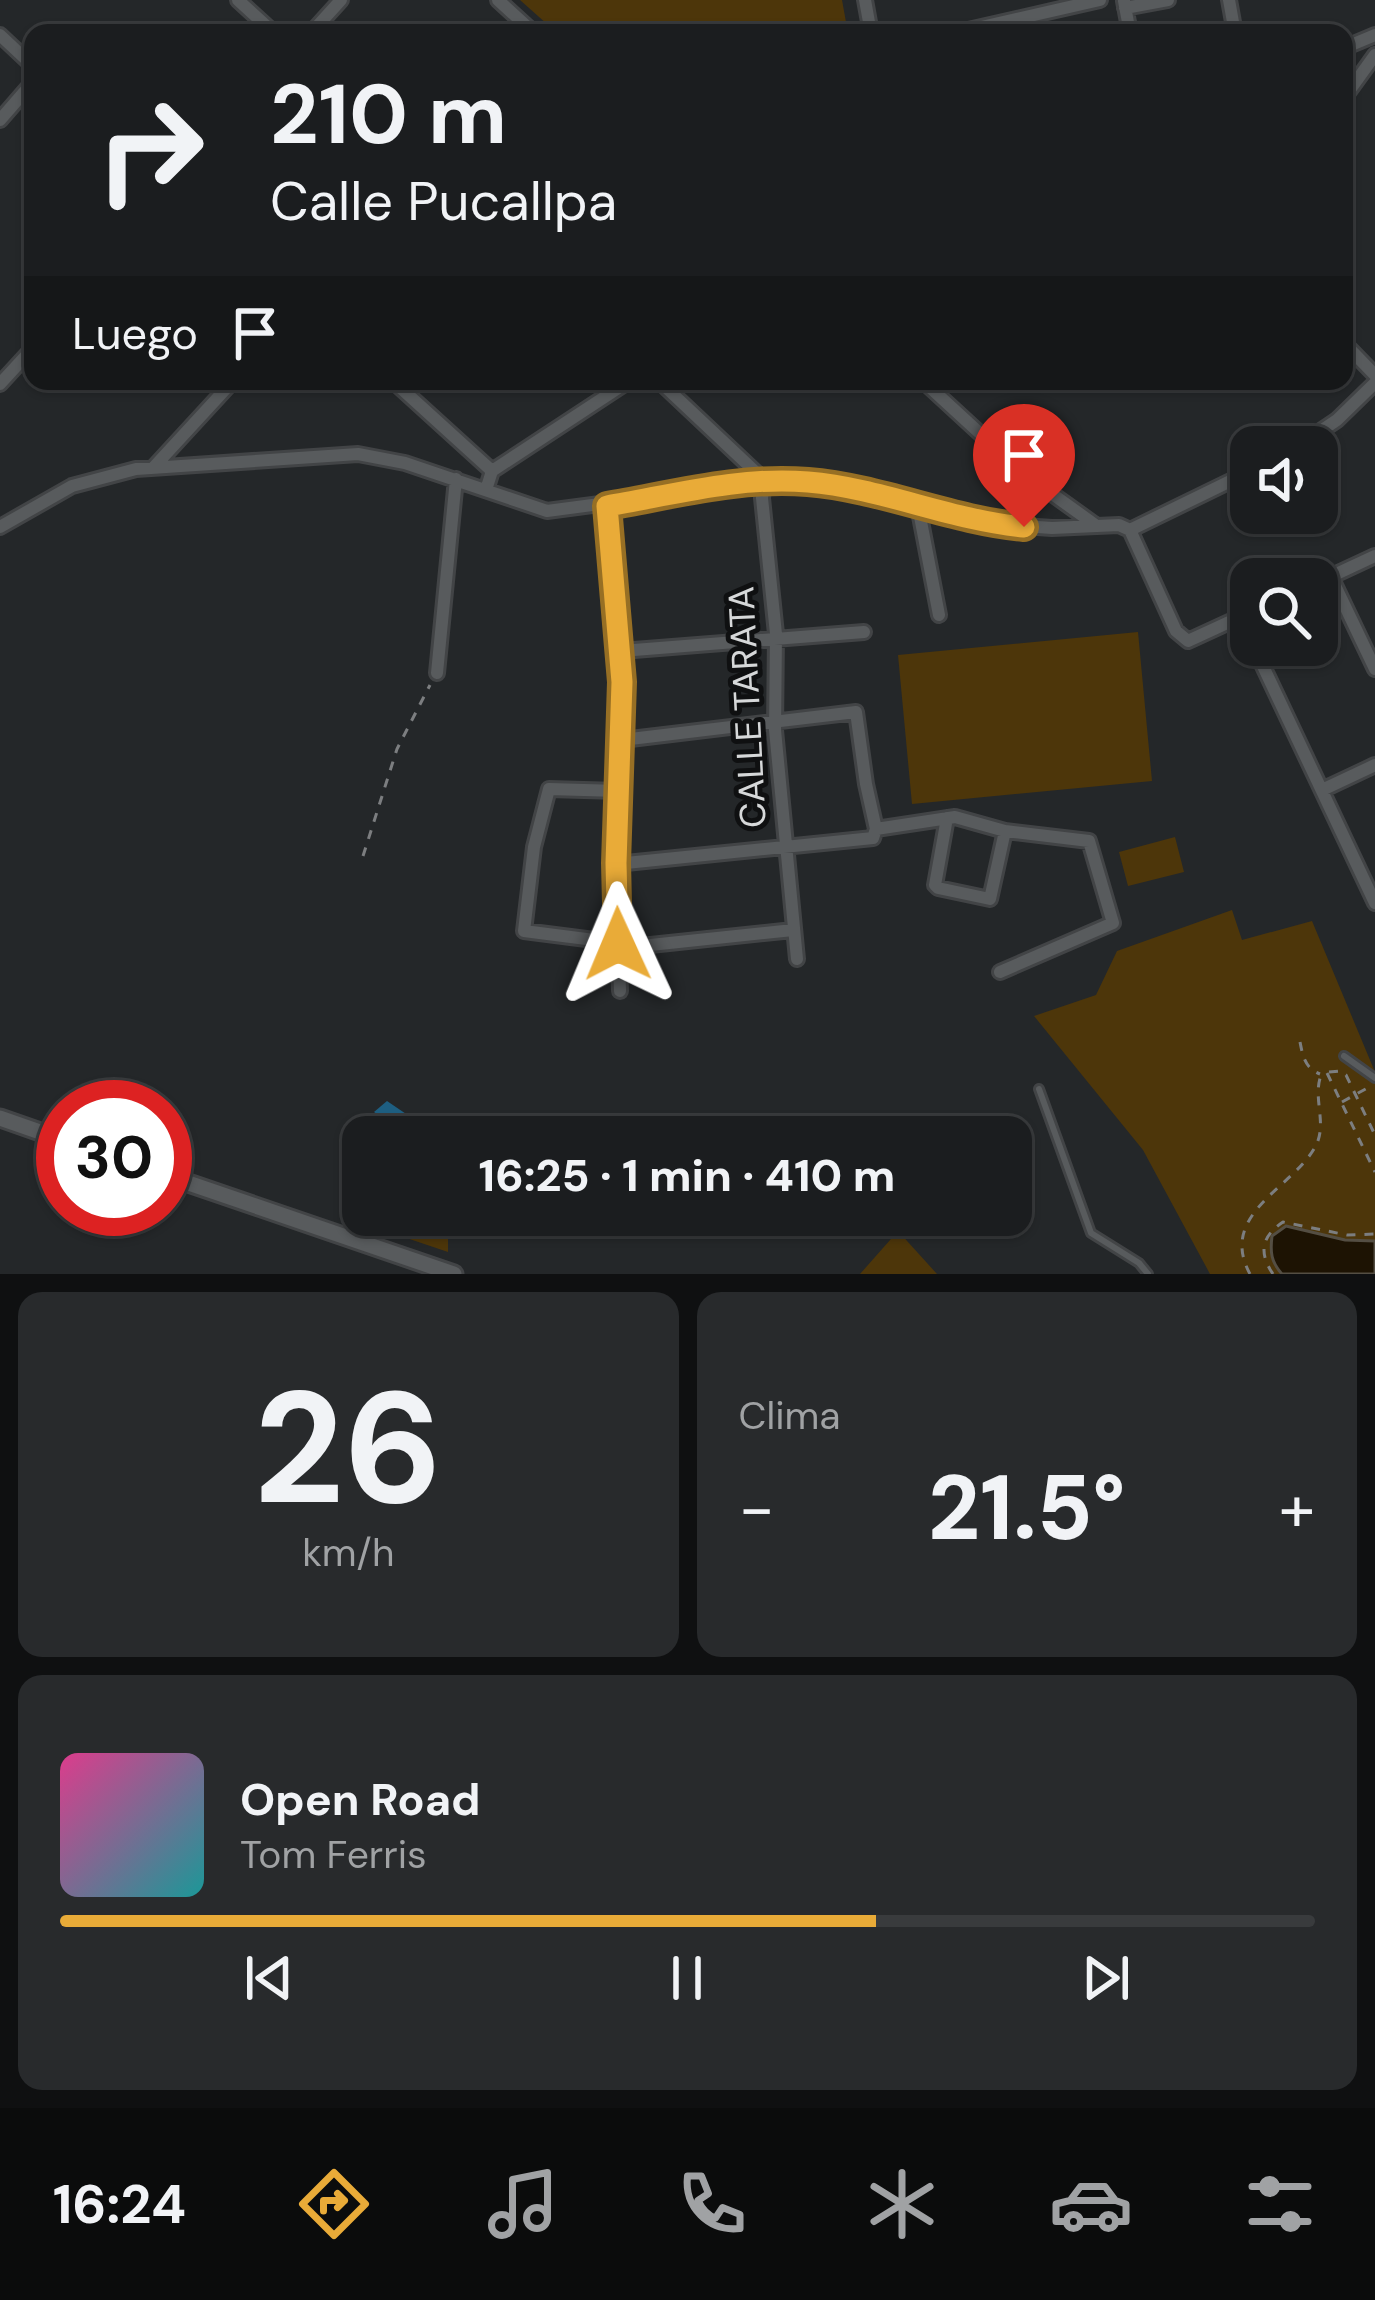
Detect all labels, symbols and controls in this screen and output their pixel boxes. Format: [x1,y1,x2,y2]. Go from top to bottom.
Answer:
text: 210 m [270,60,507,169]
icon: right [72,72,228,228]
text: Calle Pucallpa [270,166,617,237]
icon: arrive [222,300,288,366]
text: Luego [72,304,198,363]
pin [973,404,1075,527]
icon: arrive [991,422,1057,488]
map controls [1230,426,1338,666]
button: sound [1230,426,1338,534]
button: search [1230,558,1338,666]
street label: CALLE TARATA [717,585,777,829]
position arrow [555,881,681,1007]
speed limit sign: 30 [36,1080,192,1236]
text: 16:25 · 1 min · 410 m [479,1146,895,1205]
text: 26 [254,1347,443,1550]
text: Clima [739,1390,841,1441]
text: 21.5° [928,1450,1125,1567]
text: − [739,1466,775,1551]
text: + [1279,1466,1315,1551]
text: km/h [302,1527,394,1578]
text: Open Road [240,1770,481,1829]
text: Tom Ferris [240,1829,427,1880]
icon: previous [236,1945,302,2011]
icon: pause [654,1945,720,2011]
icon: next [1073,1945,1139,2011]
icon: directions [292,2162,376,2246]
icon: music [481,2162,565,2246]
icon: phone [670,2162,754,2246]
icon: climate [860,2162,944,2246]
icon: car [1049,2162,1133,2246]
icon: filters [1238,2162,1322,2246]
text: 16:24 [53,2169,186,2240]

